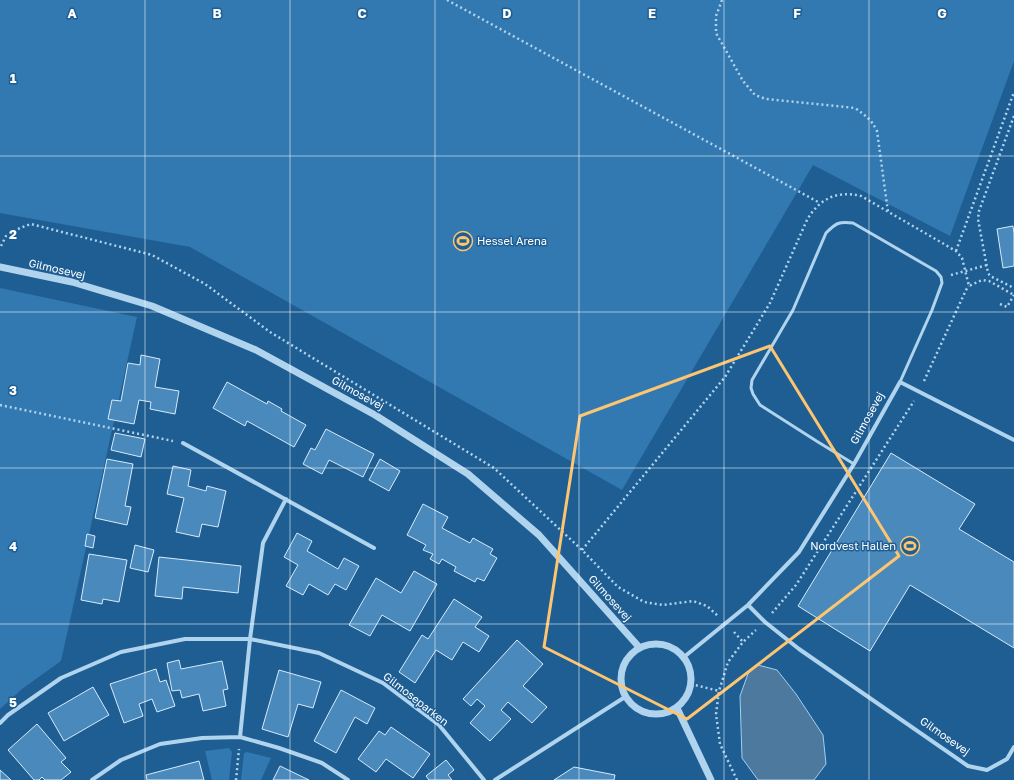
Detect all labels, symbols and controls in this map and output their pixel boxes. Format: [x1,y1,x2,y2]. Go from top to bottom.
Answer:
text: A [67,5,77,21]
text: B [212,5,222,21]
text: C [357,5,367,21]
text: D [502,5,512,21]
text: E [648,5,656,21]
text: F [793,5,801,21]
text: G [937,5,947,21]
text: 1 [10,70,17,86]
text: 2 [9,226,17,242]
sports icon: Hessel Arena [452,230,474,252]
place label: Hessel Arena [477,234,547,247]
street label: Gilmosevej [27,256,87,281]
street label: Gilmosevej [330,373,387,412]
text: 3 [9,382,17,398]
street label: Gilmosevej [847,389,886,446]
sports icon: Nordvest Hallen [899,535,921,557]
text: 4 [9,538,17,554]
place label: Nordvest Hallen [810,539,896,552]
street label: Gilmosevej [586,572,635,624]
street label: Gilmoseparken [381,669,452,728]
text: 5 [9,694,17,710]
street label: Gilmosevej [918,714,973,758]

